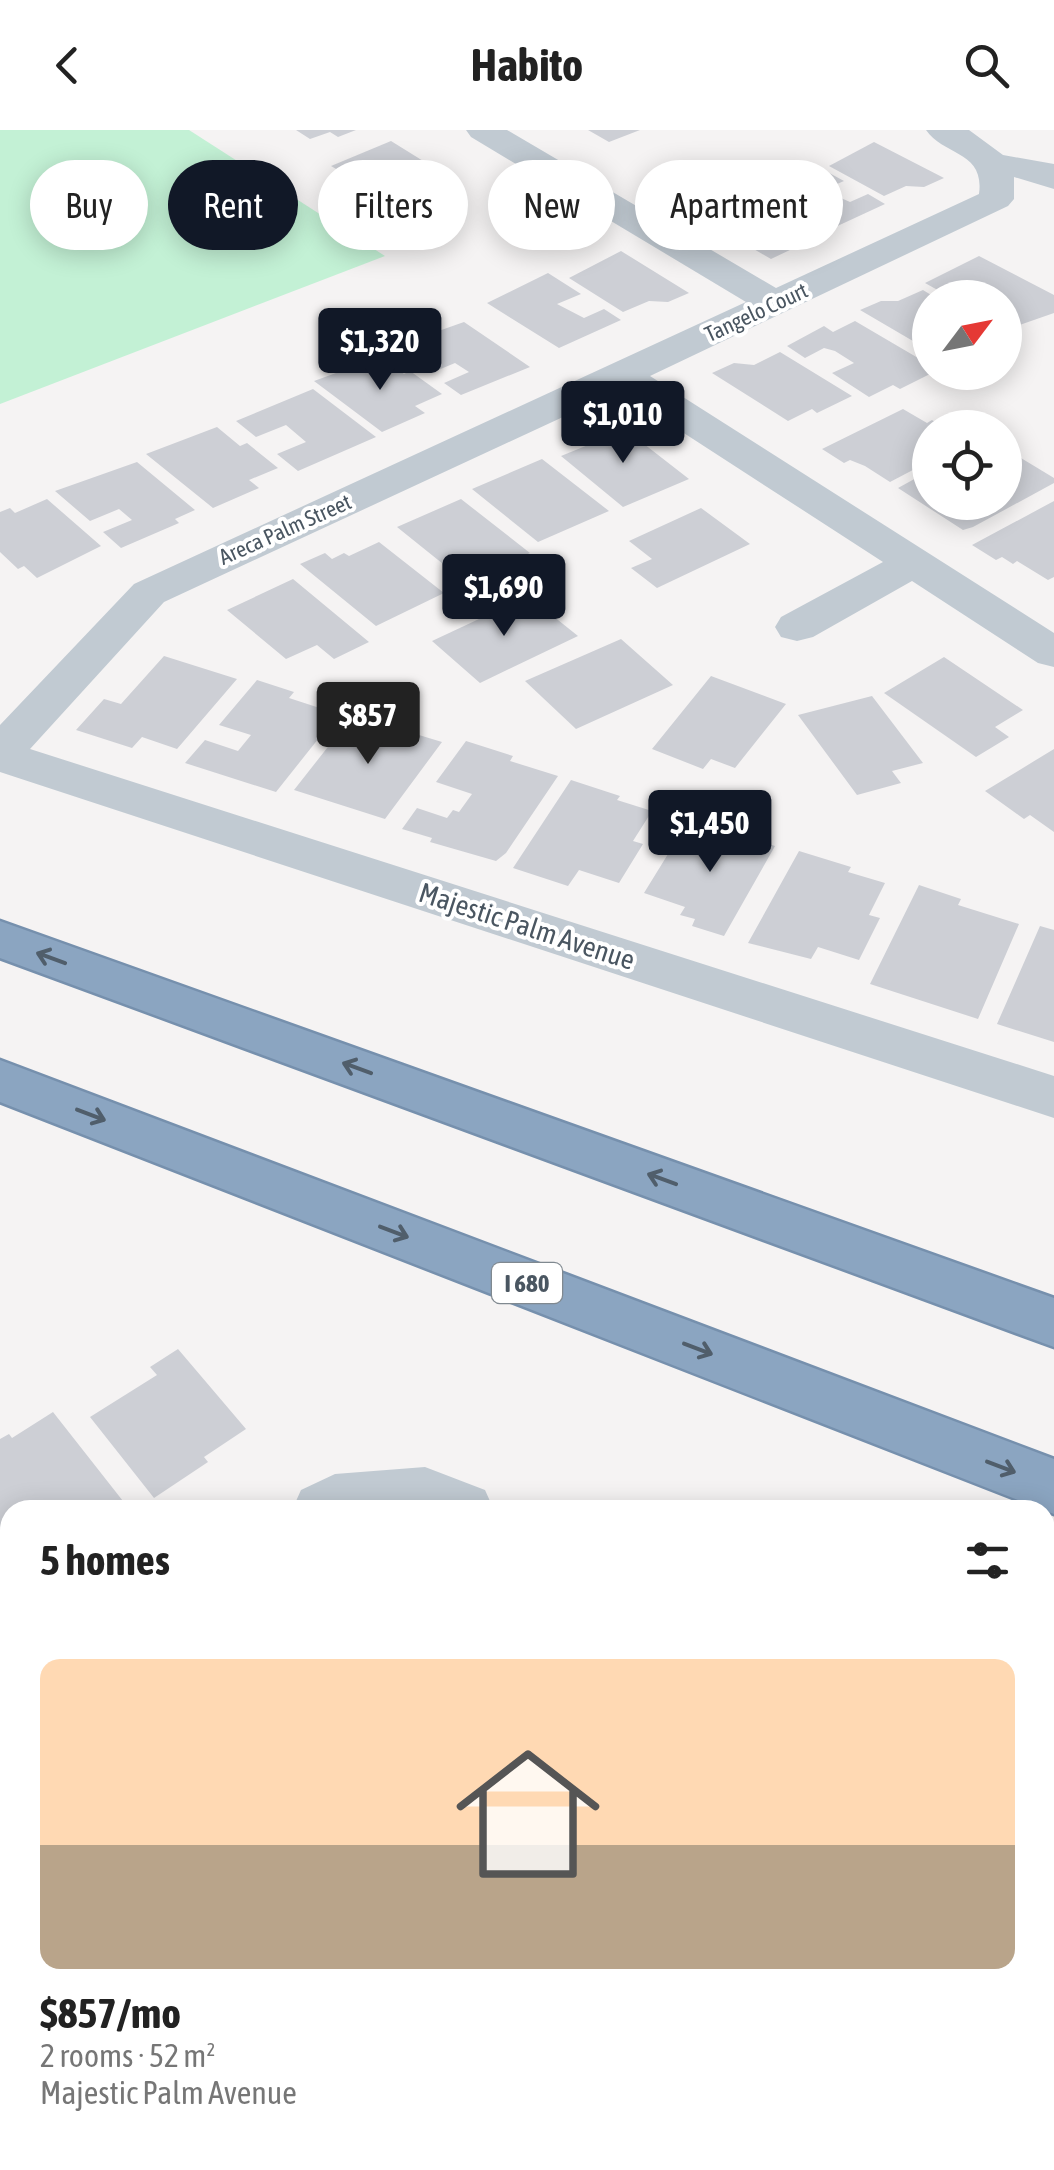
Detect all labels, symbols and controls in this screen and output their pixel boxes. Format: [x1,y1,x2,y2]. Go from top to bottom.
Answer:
icon: back [40,38,95,93]
icon: search [959,38,1014,93]
text: Habito [471,39,583,91]
chip: Buy [30,160,148,250]
chip: Rent [168,160,298,250]
chip: Filters [318,160,468,250]
chip: New [488,160,615,250]
chip: Apartment [635,160,843,250]
street label: Tangelo Court [700,277,812,347]
north arrow [912,280,1022,390]
map controls [912,280,1022,520]
pin: $1,320 [299,308,461,393]
text: $1,320 [340,322,420,359]
pin: $1,010 [542,381,704,466]
text: $1,010 [583,395,663,432]
button: locate [912,410,1022,520]
street label: Areca Palm Street [215,488,355,570]
pin: $1,690 [423,554,585,639]
text: $1,690 [464,568,544,605]
pin: $857 [309,682,427,767]
text: $857 [339,696,397,733]
pin: $1,450 [629,790,791,875]
text: $1,450 [670,804,750,841]
street label: Majestic Palm Avenue [415,876,639,976]
one-way arrow [36,947,68,965]
one-way arrow [342,1057,373,1075]
one-way arrow [75,1107,106,1125]
one-way arrow [648,1169,679,1187]
one-way arrow [379,1224,409,1242]
road number: I 680 [492,1263,562,1303]
one-way arrow [681,1341,712,1359]
one-way arrow [985,1459,1015,1477]
icon: filters [960,1533,1015,1588]
text: 5 homes [40,1536,170,1584]
icon: home [438,1724,618,1904]
text: $857/mo [40,1989,181,2037]
text: 2 rooms · 52 m² [40,2037,215,2074]
text: Majestic Palm Avenue [40,2074,297,2111]

